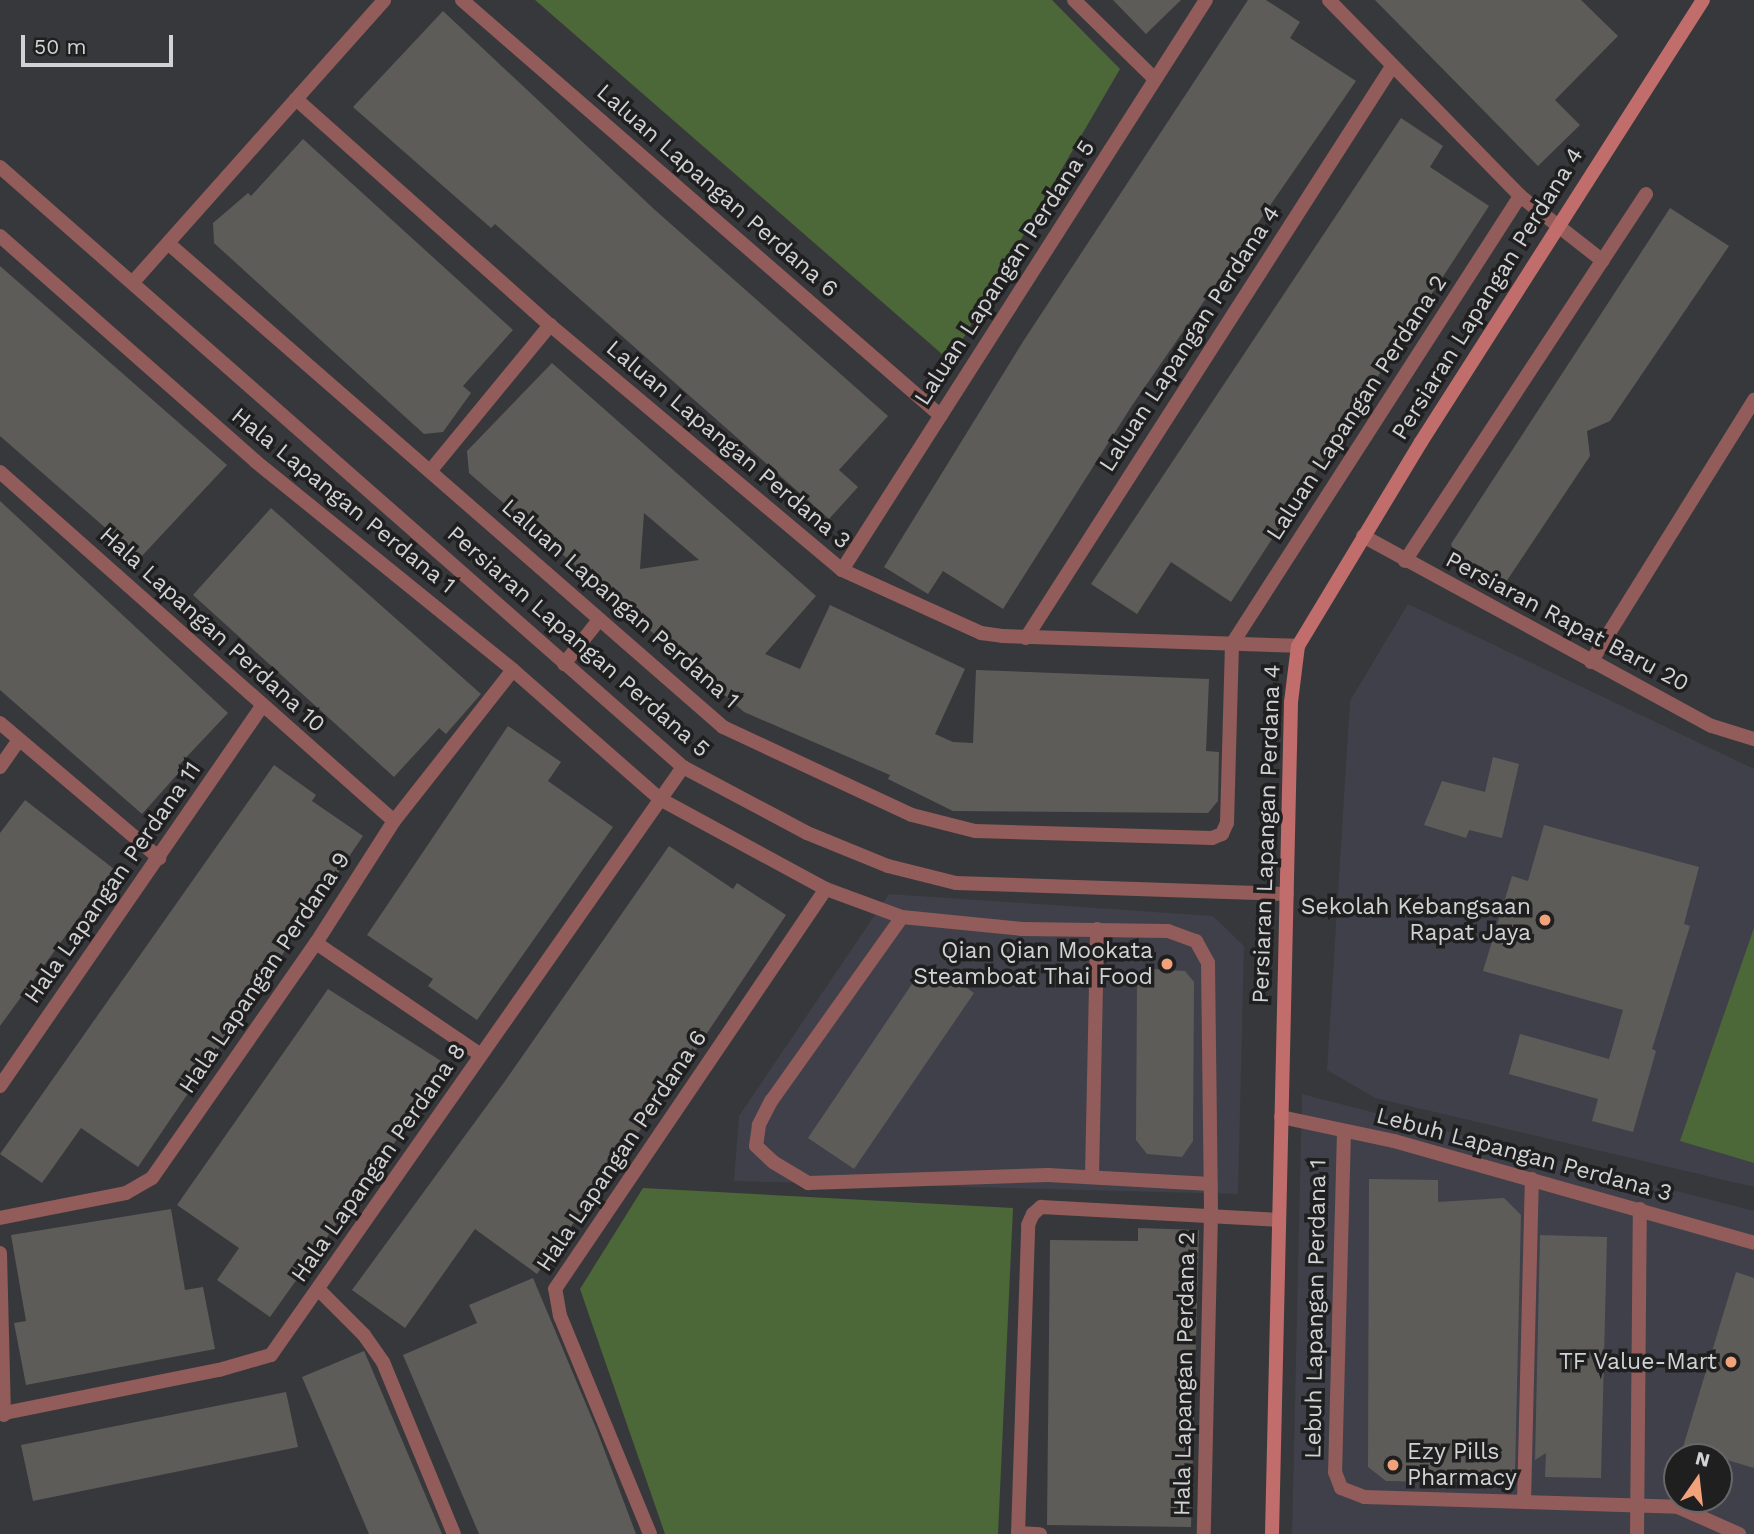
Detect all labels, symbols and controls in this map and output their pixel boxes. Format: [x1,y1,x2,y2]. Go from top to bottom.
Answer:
scale bar [24,21,177,65]
text: 50 m [34,34,86,59]
street label: Laluan Lapangan Perdana 6 [590,78,844,304]
street label: Laluan Lapangan Perdana 5 [909,135,1101,411]
street label: Persiaran Lapangan Perdana 4 [1386,143,1590,445]
street label: Laluan Lapangan Perdana 4 [1094,201,1286,477]
street label: Laluan Lapangan Perdana 2 [1261,270,1453,546]
street label: Laluan Lapangan Perdana 3 [600,334,856,556]
street label: Hala Lapangan Perdana 1 [225,402,461,600]
street label: Laluan Lapangan Perdana 1 [495,493,745,715]
street label: Persiaran Lapangan Perdana 5 [441,520,715,764]
street label: Hala Lapangan Perdana 10 [93,521,331,739]
street label: Persiaran Rapat Baru 20 [1441,546,1693,698]
street label: Persiaran Lapangan Perdana 4 [1247,664,1287,1004]
street label: Hala Lapangan Perdana 11 [19,756,207,1010]
street label: Hala Lapangan Perdana 9 [174,847,356,1099]
place label: Sekolah Kebangsaan Rapat Jaya [1301,893,1531,947]
marker: Sekolah Kebangsaan Rapat Jaya [1537,912,1553,928]
place label: Qian Qian Mookata Steamboat Thai Food [913,937,1153,991]
marker: Qian Qian Mookata Steamboat Thai Food [1159,956,1175,972]
street label: Hala Lapangan Perdana 6 [531,1025,713,1277]
street label: Hala Lapangan Perdana 8 [286,1038,472,1288]
street label: Lebuh Lapangan Perdana 3 [1373,1102,1675,1208]
street label: Lebuh Lapangan Perdana 1 [1300,1158,1332,1460]
street label: Hala Lapangan Perdana 2 [1169,1231,1201,1517]
place label: TF Value-Mart [1558,1348,1717,1376]
marker: TF Value-Mart [1723,1354,1739,1370]
place label: Ezy Pills Pharmacy [1407,1438,1517,1492]
north arrow [1663,1443,1733,1513]
text: N [1693,1446,1712,1472]
marker: Ezy Pills Pharmacy [1385,1457,1401,1473]

